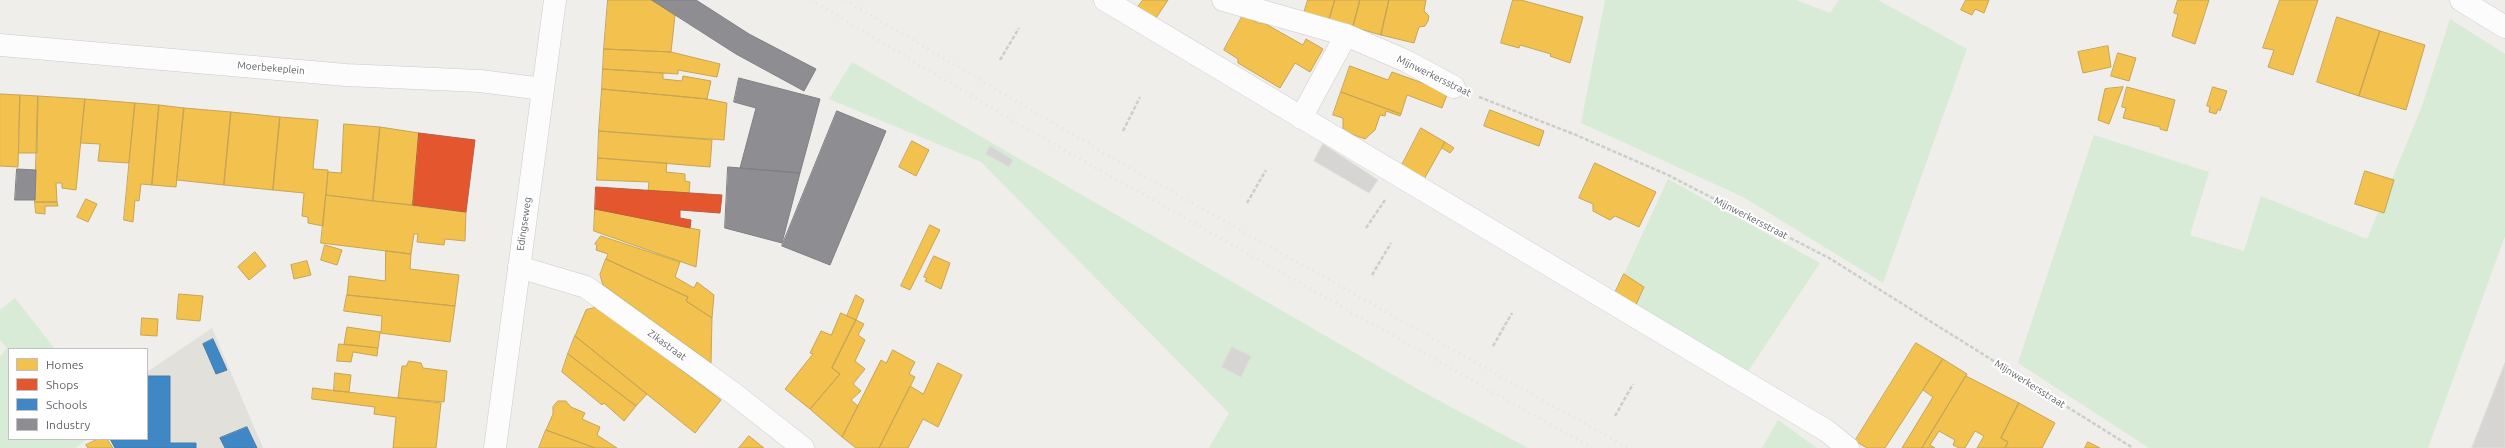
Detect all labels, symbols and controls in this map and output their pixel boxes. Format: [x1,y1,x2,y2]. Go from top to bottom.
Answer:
street label: Mijnwerkersstraat [1395,53,1473,99]
street label: Moerbekeplein [237,59,305,77]
street label: Mijnwerkersstraat [1712,194,1790,242]
street label: Edingseweg [514,196,534,252]
street label: Zikastraat [645,327,689,363]
legend [8,348,148,440]
street label: Mijnwerkersstraat [1992,357,2068,411]
text: Homes [46,358,84,371]
text: Shops [46,378,78,391]
text: Schools [46,398,87,411]
text: Industry [46,418,90,431]

